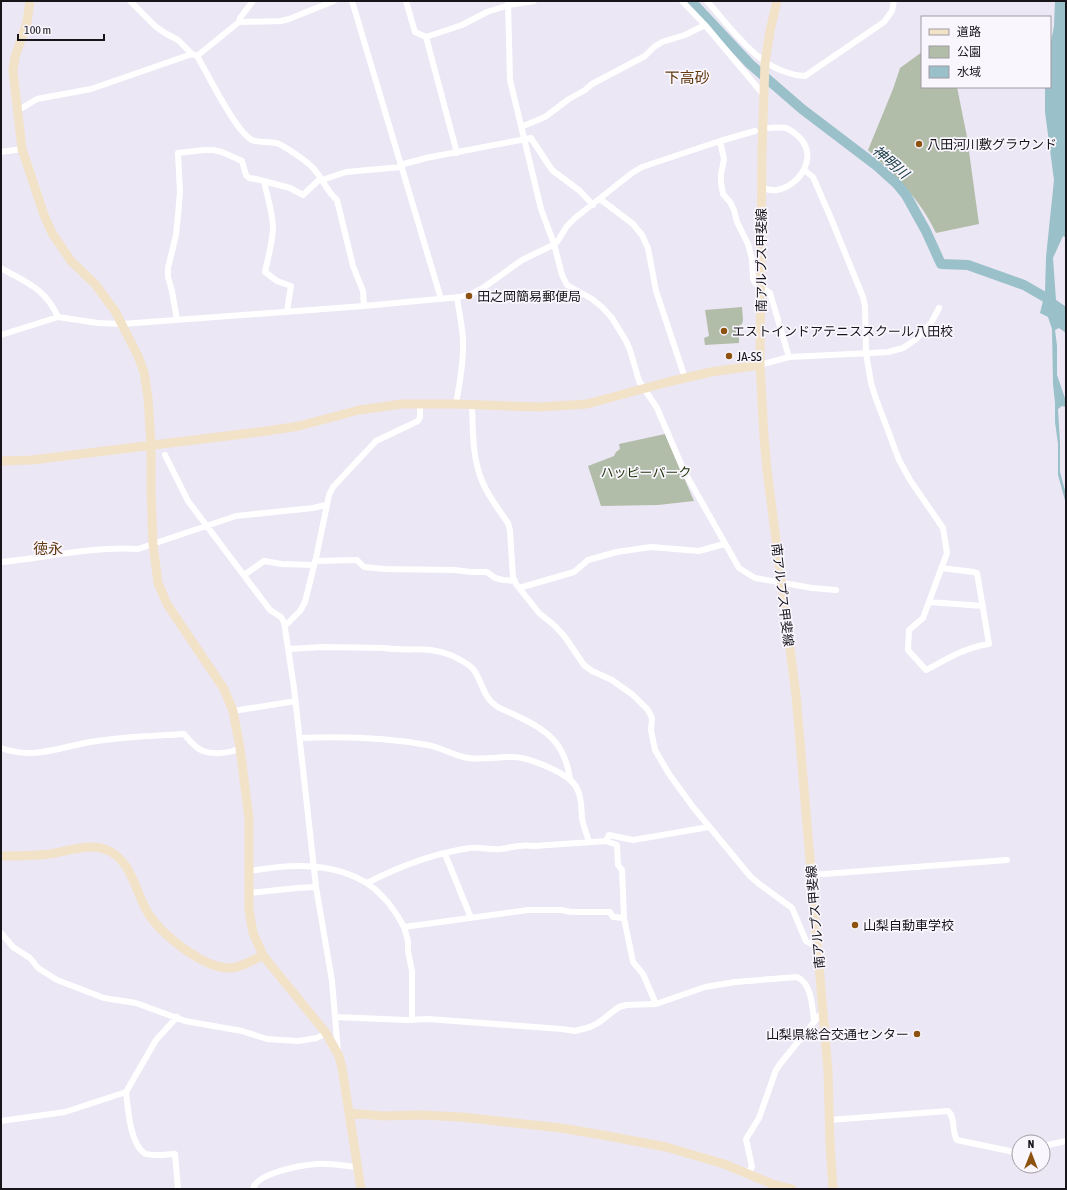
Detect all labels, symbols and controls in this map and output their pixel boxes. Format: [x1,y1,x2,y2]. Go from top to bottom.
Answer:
scale bar [18,16,104,42]
legend [921,16,1051,88]
text: 100 m [24,23,51,37]
text: 道路 [957,25,981,39]
text: 公園 [957,45,981,59]
text: 水域 [957,65,981,79]
district label: 下高砂 [664,69,710,86]
place label: 八田河川敷グラウンド [927,137,1057,152]
marker: 八田河川敷グラウンド [914,139,924,149]
water label: 神明川 [870,142,914,183]
street label: 南アルプス甲斐線 [754,208,769,312]
place label: 田之岡簡易郵便局 [477,289,581,304]
marker: 田之岡簡易郵便局 [464,291,474,301]
place label: エストインドアテニススクール八田校 [732,324,953,339]
marker: エストインドアテニススクール八田校 [719,326,729,336]
place label: JA-SS [737,349,762,364]
marker: JA-SS [724,351,734,361]
park label: ハッピーパーク [601,465,691,480]
district label: 徳永 [33,540,63,557]
street label: 南アルプス甲斐線 [769,543,796,648]
street label: 南アルプス甲斐線 [803,865,827,969]
place label: 山梨自動車学校 [863,918,954,933]
marker: 山梨自動車学校 [850,920,860,930]
place label: 山梨県総合交通センター [766,1027,909,1042]
marker: 山梨県総合交通センター [912,1029,922,1039]
north arrow [1011,1134,1051,1174]
text: N [1028,1138,1034,1150]

